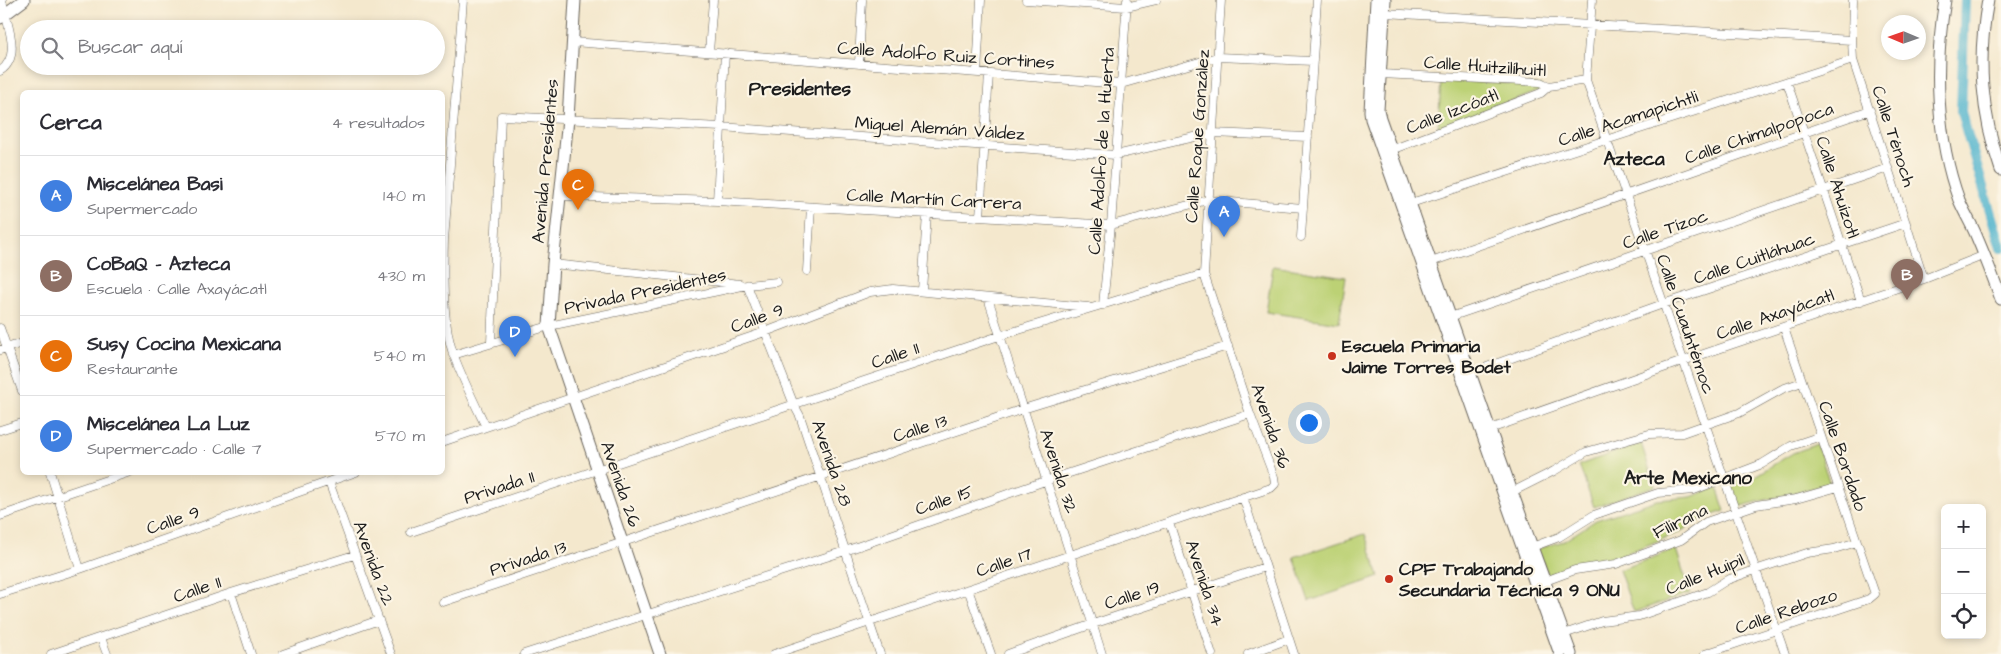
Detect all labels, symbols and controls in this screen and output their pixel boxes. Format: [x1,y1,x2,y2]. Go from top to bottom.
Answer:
north arrow [1881,15,1926,60]
search box [20,20,445,75]
icon: search [38,34,66,62]
text: Buscar aquí [78,34,182,61]
street label: Calle Adolfo Ruiz Cortines [837,35,1055,76]
street label: Calle Adolfo de la Huerta [1082,47,1121,256]
street label: Calle Roque González [1179,48,1216,224]
street label: Calle Huitzilíhuitl [1423,50,1547,83]
district label: Presidentes [749,76,852,103]
street label: Avenida Presidentes [526,78,565,244]
street label: Calle Izcóatl [1402,82,1502,141]
street label: Calle Ténoch [1865,82,1922,190]
street label: Calle Acamapichtli [1555,84,1702,153]
street label: Calle Chimalpopoca [1681,96,1837,171]
text: Cerca [40,108,102,137]
street label: Miguel Alemán Váldez [854,110,1026,148]
text: 4 resultados [332,112,425,134]
street label: Calle Ahuízotl [1809,133,1866,242]
district label: Azteca [1603,146,1665,173]
pin: C [562,169,594,210]
text: Miscelánea Basi [87,171,223,198]
street label: Calle Martín Carrera [846,182,1022,217]
text: A [51,185,61,207]
text: 140 m [383,185,425,207]
pin: A [1208,196,1240,237]
text: Supermercado [87,198,197,220]
street label: Calle Tízoc [1619,203,1711,256]
street label: Calle Cuitláhuac [1690,226,1818,291]
text: CoBaQ - Azteca [87,251,230,278]
street label: Calle Cuauhtémoc [1650,251,1721,397]
pin: B [1891,259,1923,300]
street label: Privada Presidentes [562,262,728,321]
text: B [50,265,62,287]
text: 430 m [377,265,425,287]
text: Escuela · Calle Axayácatl [87,278,267,300]
street label: Calle Axayácatl [1713,283,1838,347]
street label: Calle 9 [727,297,787,340]
pin: D [499,316,531,357]
text: Susy Cocina Mexicana [87,331,281,358]
place label: Escuela Primaria Jaime Torres Bodet [1341,334,1511,380]
street label: Calle 11 [868,336,922,375]
text: C [50,345,62,367]
text: 540 m [374,345,425,367]
marker: Escuela Primaria Jaime Torres Bodet [1326,350,1338,362]
text: Restaurante [87,358,178,380]
street label: Avenida 36 [1244,380,1297,472]
street label: Calle Bordado [1812,398,1873,515]
street label: Calle 13 [890,408,951,449]
your location [1296,410,1322,436]
text: Miscelánea La Luz [87,411,250,438]
street label: Avenida 28 [805,417,858,510]
text: D [51,425,61,447]
text: 570 m [375,425,425,447]
street label: Avenida 32 [1033,426,1084,517]
text: Supermercado · Calle 7 [87,438,262,460]
street label: Avenida 26 [594,438,647,531]
street label: Privada 11 [461,464,538,511]
district label: Arte Mexicano [1624,465,1752,492]
street label: Calle 15 [912,479,977,522]
street label: Filirana [1649,498,1712,545]
street label: Calle 9 [143,500,203,541]
map controls [1941,504,1986,639]
button: + [1941,504,1986,549]
street label: Avenida 22 [347,517,401,610]
street label: Privada 13 [486,534,570,583]
street label: Avenida 34 [1179,537,1230,630]
street label: Calle 17 [973,541,1036,584]
street label: Calle Huipil [1662,547,1748,602]
button: − [1941,549,1986,594]
place label: CPF Trabajando Secundaria Técnica 9 ONU [1398,557,1620,603]
street label: Calle 11 [170,570,224,609]
marker: CPF Trabajando Secundaria Técnica 9 ONU [1383,573,1395,585]
street label: Calle 19 [1101,575,1163,616]
street label: Calle Rebozo [1732,582,1841,641]
button: locate [1941,594,1986,639]

